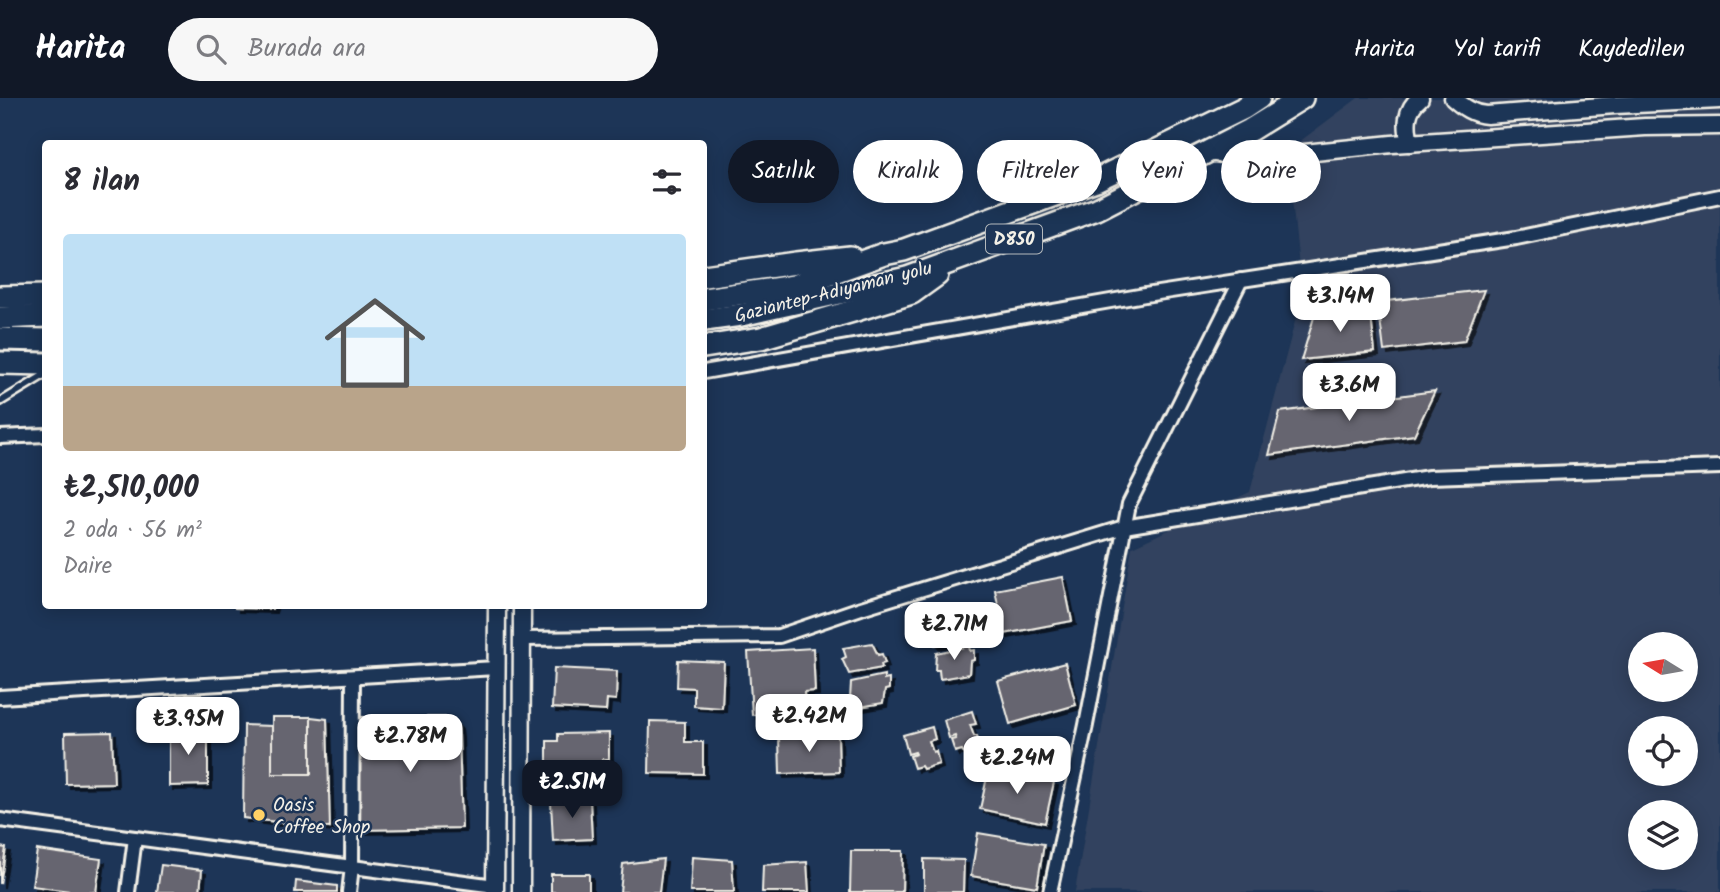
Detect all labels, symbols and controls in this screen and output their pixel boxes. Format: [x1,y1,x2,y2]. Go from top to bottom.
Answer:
search box [168,18,658,81]
text: Harita [35,23,126,76]
text: Burada ara [248,28,366,70]
icon: search [192,30,230,68]
text: Harita [1354,30,1415,69]
text: Yol tarifi [1453,30,1540,69]
text: Kaydedilen [1578,30,1685,69]
chip: Satılık [728,140,839,203]
chip: Kiralık [853,140,963,203]
chip: Filtreler [977,140,1102,203]
chip: Yeni [1116,140,1207,203]
chip: Daire [1221,140,1321,203]
text: 8 ilan [63,158,140,206]
icon: filters [648,163,686,201]
road number: D850 [986,224,1042,254]
street label: Gaziantep-Adıyaman yolu [731,254,936,332]
pin: ₺3.14M [1283,274,1397,334]
text: ₺3.14M [1306,279,1374,315]
icon: home [312,280,438,406]
pin: ₺3.6M [1300,364,1398,423]
text: ₺3.6M [1319,368,1379,404]
text: ₺2,510,000 [63,465,199,513]
text: 2 oda · 56 m² [63,513,202,549]
text: Daire [63,549,112,585]
pin: ₺2.71M [897,602,1011,662]
text: ₺2.71M [921,607,987,643]
north arrow [1628,632,1698,702]
map controls [1628,632,1698,870]
pin: ₺2.42M [752,694,866,754]
pin: ₺3.95M [131,698,245,757]
text: ₺2.42M [772,699,846,735]
text: ₺3.95M [152,702,224,738]
pin: ₺2.78M [353,714,467,774]
button: locate [1628,716,1698,786]
text: ₺2.78M [373,719,447,755]
pin: ₺2.24M [960,736,1074,796]
text: ₺2.24M [980,741,1054,777]
pin: ₺2.51M [515,760,629,820]
text: ₺2.51M [538,765,606,801]
place label: Oasis Coffee Shop [273,791,370,843]
button: layers [1628,800,1698,870]
marker: Oasis Coffee Shop [251,807,267,823]

